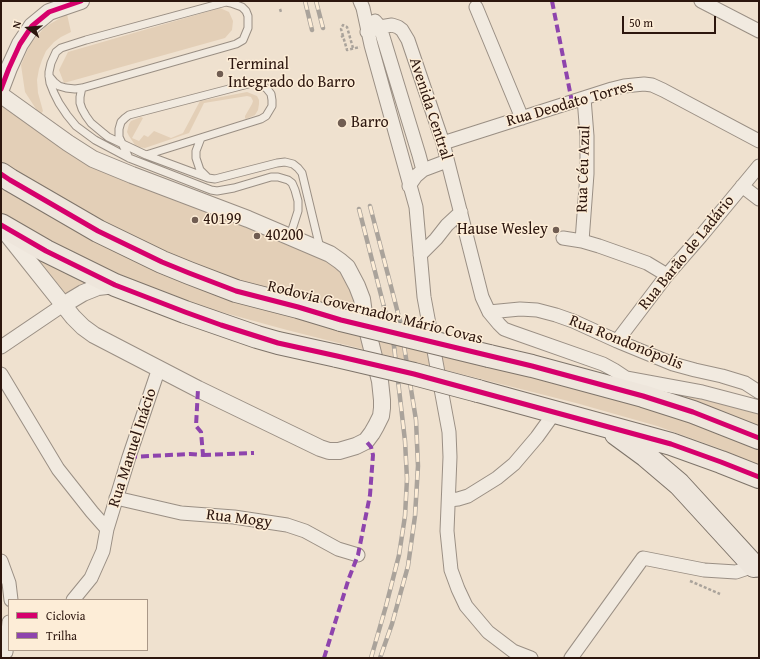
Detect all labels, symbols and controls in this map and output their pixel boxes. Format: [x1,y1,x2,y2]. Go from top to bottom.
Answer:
north arrow [8,8,48,48]
scale bar [624,8,718,34]
text: 50 m [629,14,653,31]
text: N [8,19,25,30]
place label: Terminal Integrado do Barro [228,55,355,93]
street label: Avenida Central [404,55,456,163]
marker: Terminal Integrado do Barro [215,69,225,79]
street label: Rua Deodato Torres [504,77,636,131]
place label: Barro [351,113,389,133]
marker: Barro [336,117,348,129]
street label: Rua Céu Azul [573,125,595,213]
street label: Rua Barão de Ladário [635,192,739,314]
place label: 40199 [203,210,242,230]
marker: 40199 [190,215,200,225]
place label: Hause Wesley [457,220,548,240]
marker: Hause Wesley [551,225,561,235]
place label: 40200 [265,226,304,246]
marker: 40200 [252,231,262,241]
street label: Rodovia Governador Mário Covas [265,277,485,349]
street label: Rua Rondonópolis [566,311,686,375]
street label: Rua Manuel Inácio [105,386,161,510]
street label: Rua Mogy [205,505,273,533]
legend [8,599,148,651]
text: Ciclovia [46,607,85,624]
text: Trilha [46,627,77,644]

